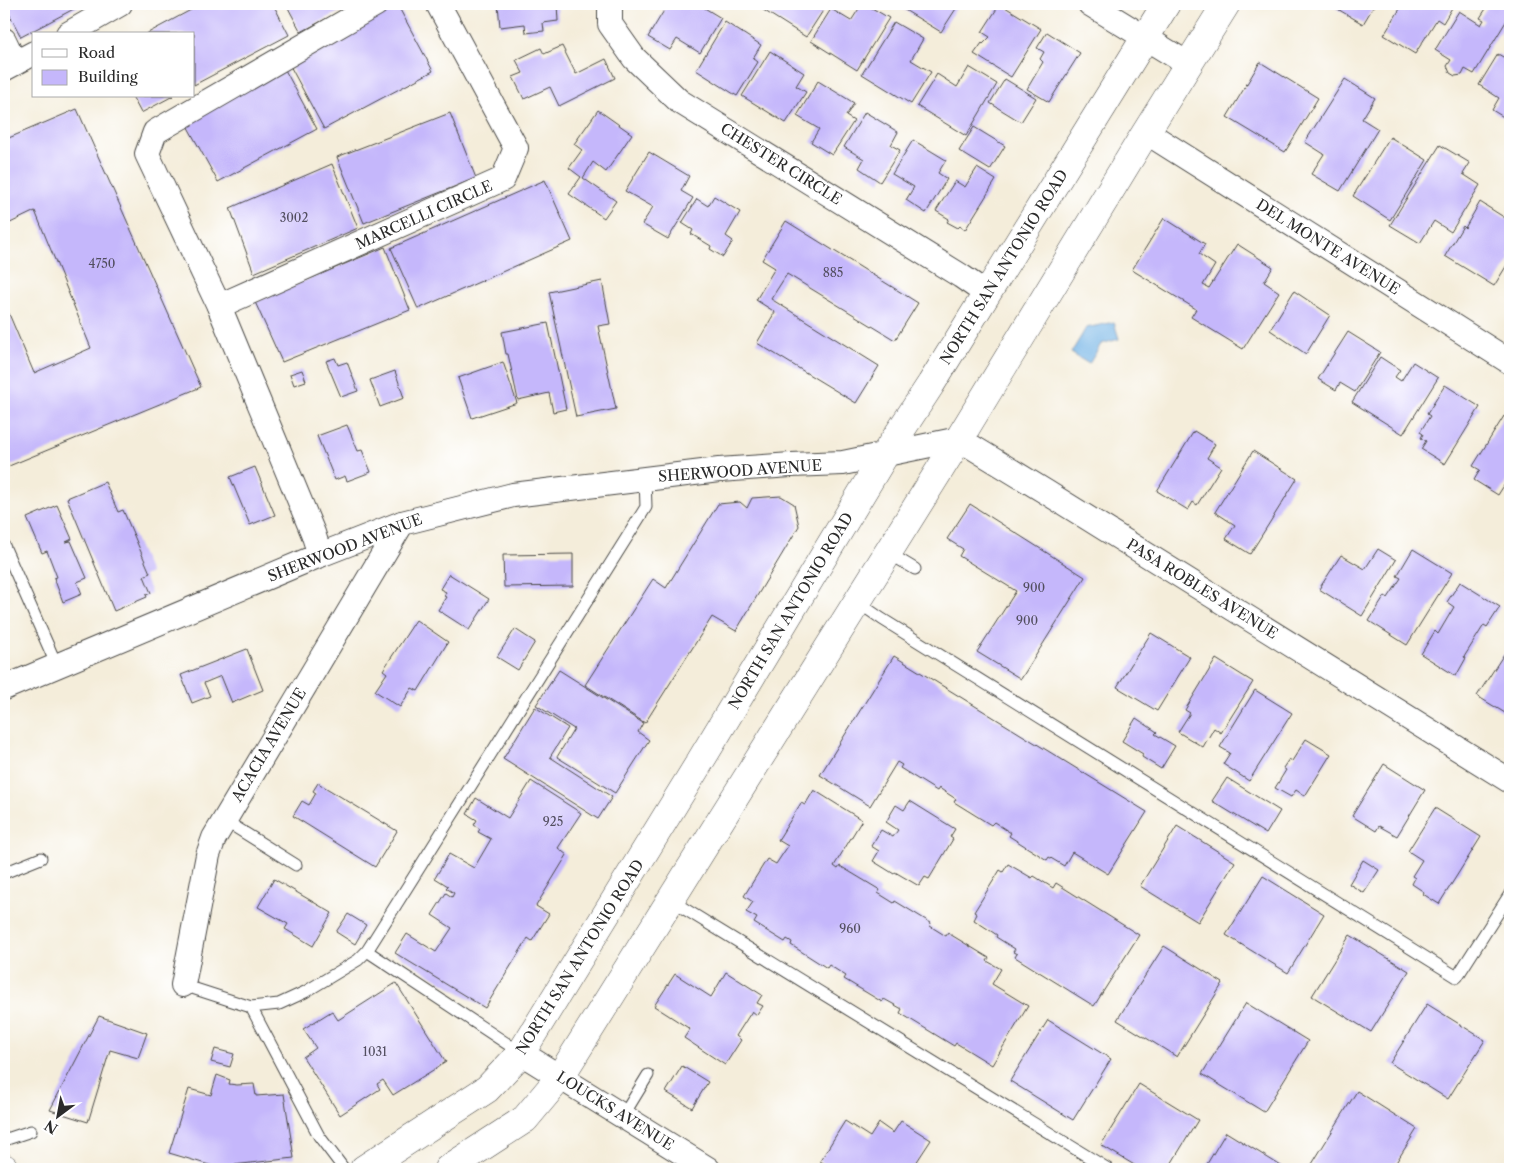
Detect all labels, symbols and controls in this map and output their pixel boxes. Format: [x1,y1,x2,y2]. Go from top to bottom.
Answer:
legend [32,32,195,98]
text: Road [78,43,115,62]
text: Building [78,67,138,86]
street label: CHESTER CIRCLE [717,119,845,209]
street label: NORTH SAN ANTONIO ROAD [936,166,1072,368]
street label: MARCELLI CIRCLE [352,176,495,253]
street label: DEL MONTE AVENUE [1253,195,1404,299]
house number: 3002 [280,210,308,225]
house number: 4750 [89,256,115,271]
house number: 885 [823,265,843,280]
street label: SHERWOOD AVENUE [657,455,823,486]
street label: SHERWOOD AVENUE [265,509,425,586]
street label: NORTH SAN ANTONIO ROAD [724,509,857,713]
street label: PASA ROBLES AVENUE [1123,534,1281,643]
house number: 900 [1023,580,1045,595]
house number: 900 [1016,613,1038,628]
street label: ACACIA AVENUE [227,684,310,806]
house number: 925 [543,814,563,829]
street label: NORTH SAN ANTONIO ROAD [512,856,648,1058]
house number: 960 [839,921,861,936]
house number: 1031 [363,1044,387,1059]
street label: LOUCKS AVENUE [553,1067,677,1154]
north arrow [32,1090,82,1140]
text: N [41,1116,61,1138]

